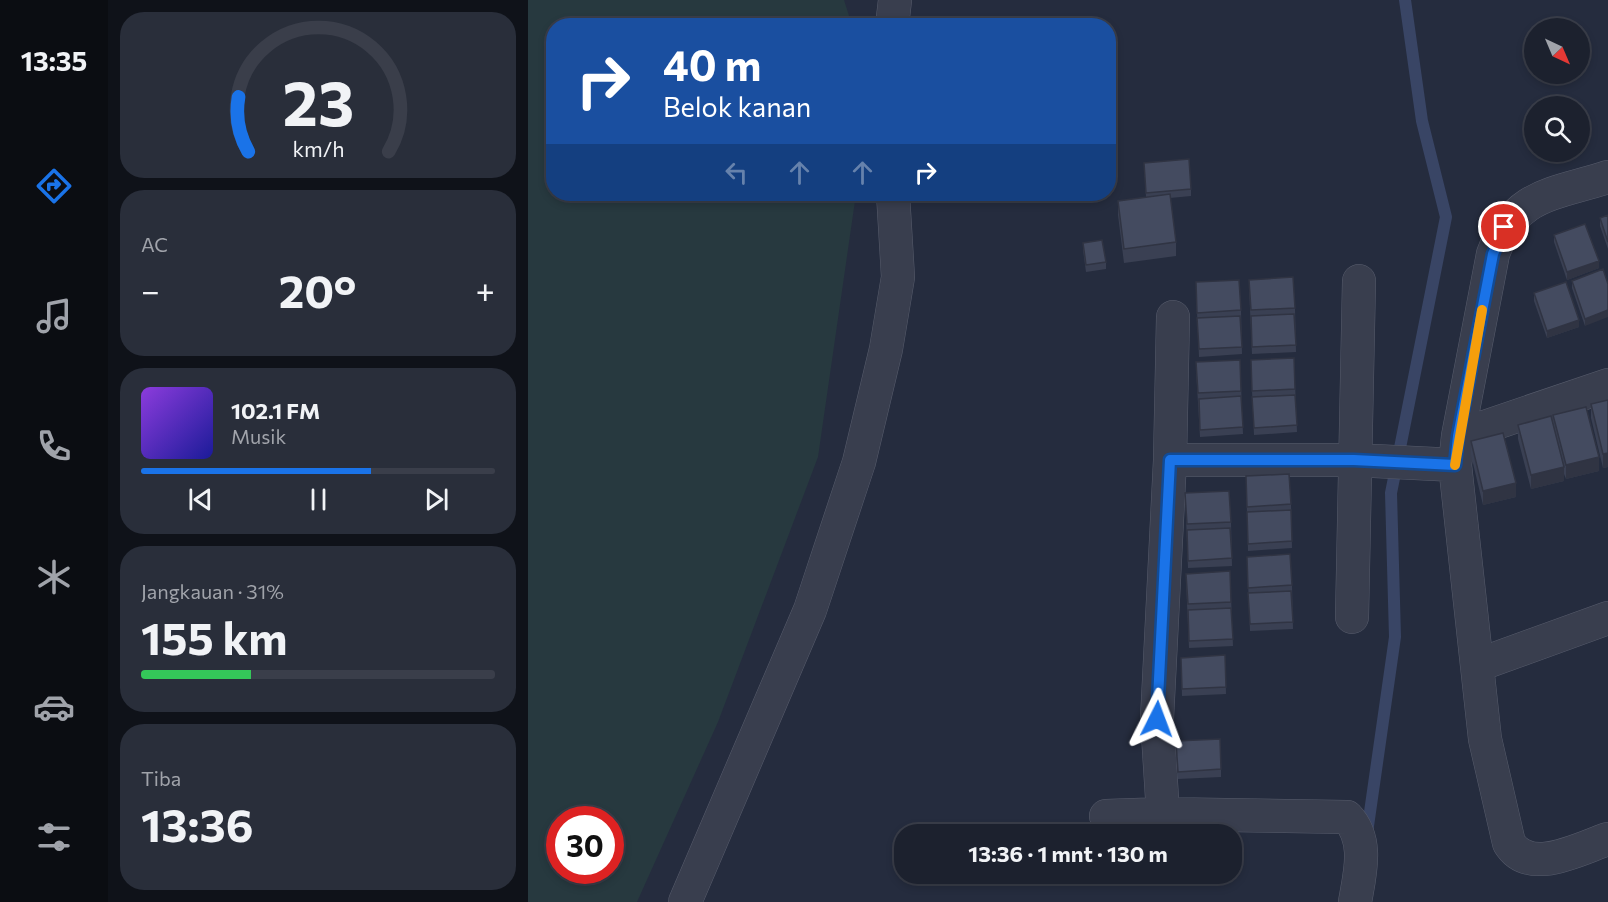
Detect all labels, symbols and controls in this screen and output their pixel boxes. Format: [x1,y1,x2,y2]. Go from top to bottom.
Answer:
north arrow [1524,18,1590,84]
map controls [1524,18,1590,162]
text: 40 m [663,38,761,90]
icon: right [564,42,642,120]
text: 13:35 [21,44,87,77]
text: 23 [282,63,354,139]
text: Belok kanan [663,90,811,123]
button: search [1524,96,1590,162]
text: km/h [292,135,344,161]
icon: left [720,156,753,189]
icon: ahead [783,156,816,189]
icon: ahead [846,156,879,189]
icon: right [909,156,942,189]
icon: directions [33,165,75,207]
pin [1478,201,1529,252]
icon: arrive [1487,210,1520,243]
text: AC [141,232,168,256]
text: 20° [279,262,357,317]
text: − [141,269,160,310]
text: + [476,269,495,310]
icon: music [33,295,75,337]
text: 102.1 FM [231,397,320,424]
text: Musik [231,424,286,448]
icon: phone [33,425,75,467]
icon: previous [184,483,217,516]
icon: pause [302,483,335,516]
icon: next [420,483,453,516]
icon: climate [33,556,75,598]
text: Jangkauan · 31% [141,579,284,603]
text: 155 km [141,609,288,664]
icon: car [33,686,75,728]
position arrow [1125,687,1189,751]
text: Tiba [141,766,181,790]
text: 13:36 [141,796,253,851]
speed limit sign: 30 [546,806,624,884]
icon: filters [33,816,75,858]
text: 13:36 · 1 mnt · 130 m [968,840,1168,867]

